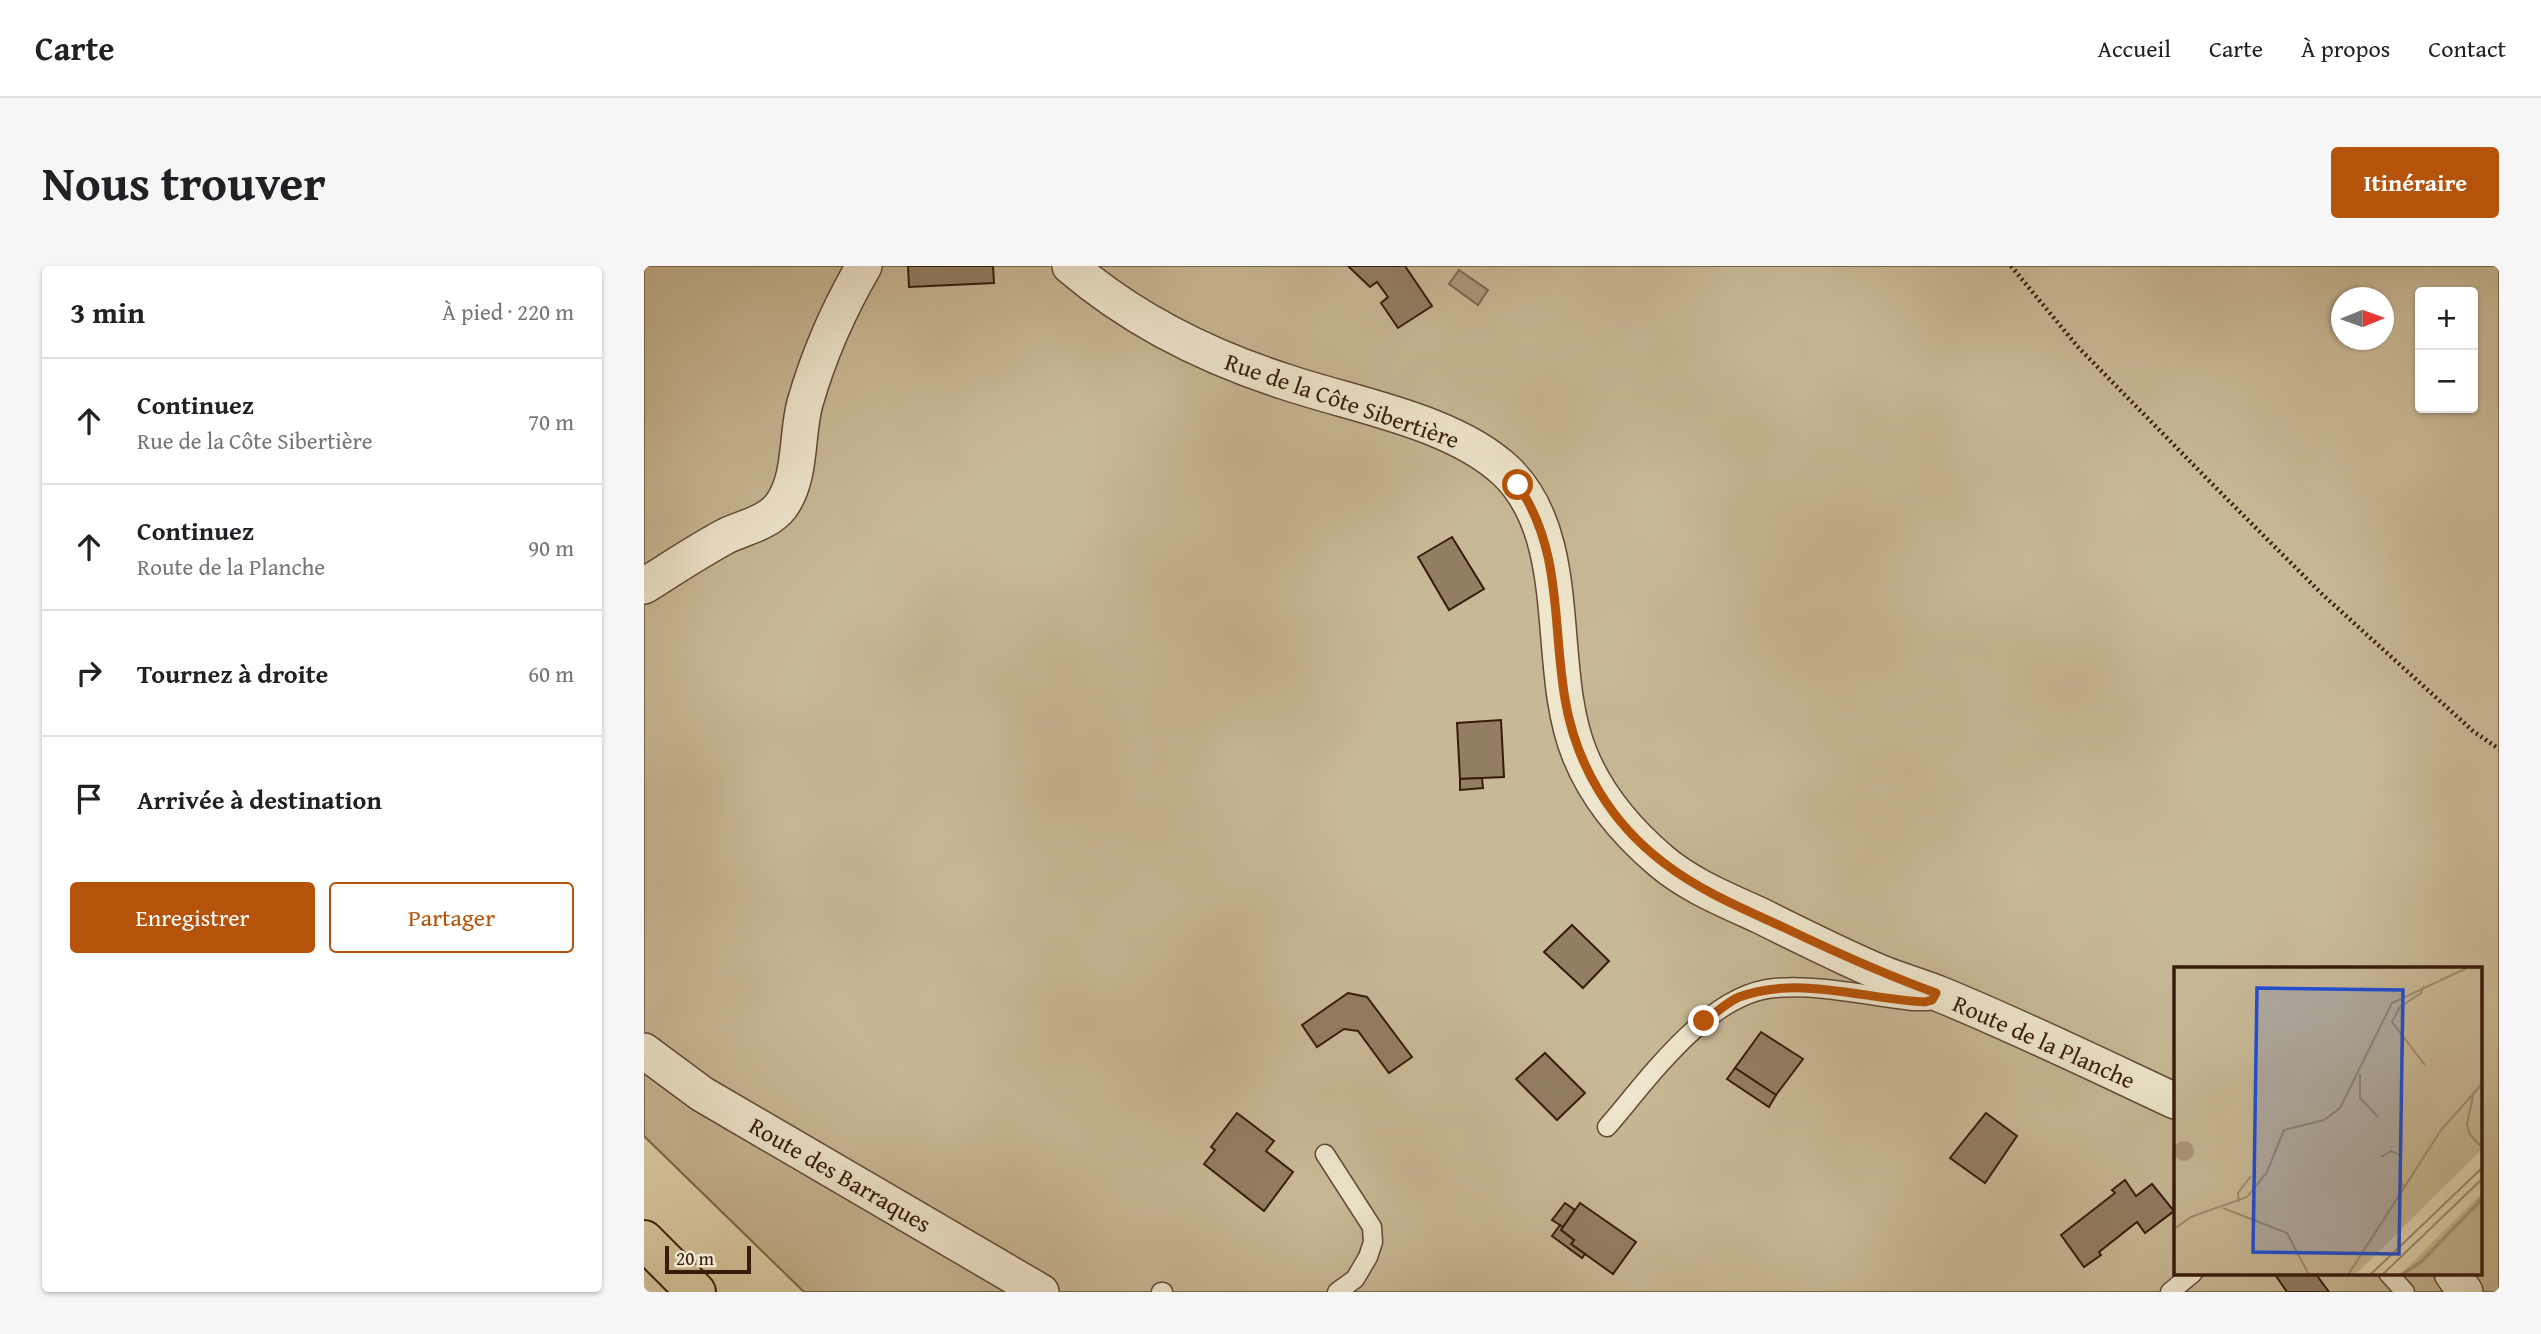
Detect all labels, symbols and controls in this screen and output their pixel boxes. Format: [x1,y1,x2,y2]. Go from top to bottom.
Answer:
text: Carte [35,24,114,72]
text: Accueil [2097,31,2171,66]
text: Carte [2209,31,2263,66]
text: À propos [2301,31,2390,66]
text: Contact [2428,31,2506,66]
text: Nous trouver [42,146,326,218]
button: Itinéraire [2331,147,2499,218]
north arrow [2331,287,2394,350]
map controls [2415,287,2478,413]
button: + [2415,287,2478,350]
text: 3 min [70,290,145,334]
text: À pied · 220 m [442,295,574,328]
street label: Rue de la Côte Sibertière [1220,344,1464,457]
button: − [2415,350,2478,413]
text: Continuez [137,385,254,424]
icon: ahead [70,402,108,440]
text: 70 m [528,405,574,438]
text: Rue de la Côte Sibertière [137,424,372,457]
route start [1502,469,1533,500]
text: Continuez [137,511,254,550]
icon: ahead [70,528,108,566]
text: 90 m [528,531,574,564]
text: Route de la Planche [137,550,325,583]
icon: right [70,654,108,692]
text: Tournez à droite [137,654,328,693]
text: 60 m [528,657,574,690]
icon: arrive [70,780,108,818]
text: Arrivée à destination [137,780,382,819]
button: Enregistrer [70,882,315,953]
button: Partager [329,882,574,953]
inset map [2174,967,2482,1275]
street label: Route de la Planche [1947,986,2141,1097]
route end [1688,1005,1719,1036]
street label: Route des Barraques [743,1108,938,1241]
scale bar [665,1243,751,1275]
text: 20 m [676,1244,714,1272]

